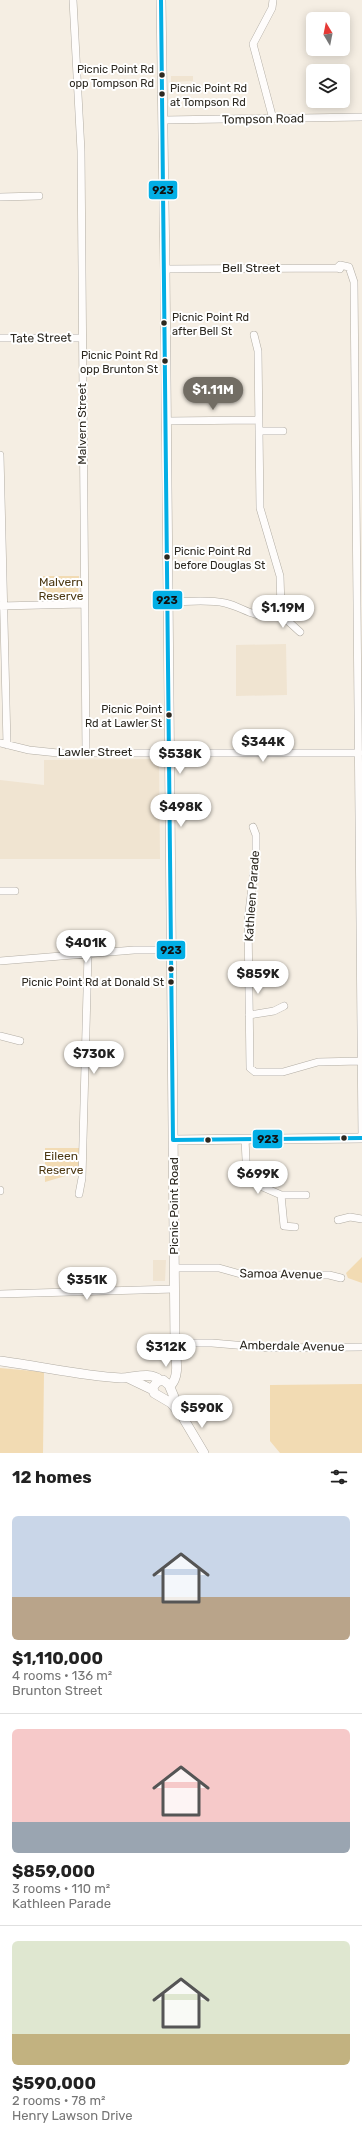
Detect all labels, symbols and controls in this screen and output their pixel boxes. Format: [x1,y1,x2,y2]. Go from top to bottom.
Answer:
north arrow [306,12,350,56]
map controls [306,12,350,108]
place label: Picnic Point Rd opp Tompson Rd [69,63,154,90]
button: layers [306,64,350,108]
marker: Picnic Point Rd opp Tompson Rd [157,70,167,80]
place label: Picnic Point Rd at Tompson Rd [170,82,247,109]
marker: Picnic Point Rd at Tompson Rd [157,89,167,99]
street label: Tompson Road [222,111,304,127]
line badge: 923 [148,180,178,200]
text: 923 [152,184,174,197]
street label: Bell Street [222,261,280,275]
place label: Picnic Point Rd after Bell St [172,311,249,338]
marker: Picnic Point Rd after Bell St [159,318,169,328]
street label: Tate Street [10,330,72,346]
place label: Picnic Point Rd opp Brunton St [80,349,159,376]
marker: Picnic Point Rd opp Brunton St [160,356,170,366]
pin: $1.11M [180,377,246,411]
text: $1.11M [192,382,234,397]
street label: Malvern Street [75,383,89,465]
place label: Picnic Point Rd before Douglas St [174,545,266,572]
marker: Picnic Point Rd before Douglas St [162,552,172,562]
park label: Malvern Reserve [38,575,84,603]
line badge: 923 [152,590,183,610]
text: 923 [156,594,178,607]
pin: $1.19M [250,595,316,629]
text: $1.19M [261,600,305,615]
place label: Picnic Point Rd at Lawler St [85,703,163,730]
marker: Picnic Point Rd at Lawler St [164,710,174,720]
pin: $344K [235,729,291,763]
text: $344K [241,734,285,749]
pin: $538K [152,741,208,775]
street label: Lawler Street [58,745,133,759]
text: $538K [158,746,202,761]
pin: $498K [153,794,209,828]
text: $498K [159,799,203,814]
street label: Kathleen Parade [242,850,262,942]
pin: $401K [58,930,114,964]
text: $401K [65,935,107,950]
line badge: 923 [156,940,186,960]
text: 923 [160,944,182,957]
pin: $859K [230,961,286,995]
unlabelled marker [166,964,176,974]
text: $859K [237,966,279,981]
place label: Picnic Point Rd at Donald St [21,976,165,989]
marker: Picnic Point Rd at Donald St [166,977,176,987]
pin: $730K [66,1041,122,1075]
text: $730K [73,1046,115,1061]
line badge: 923 [252,1129,283,1149]
text: 923 [257,1133,279,1146]
unlabelled marker [339,1133,349,1143]
unlabelled marker [203,1135,213,1145]
park label: Eileen Reserve [38,1149,84,1177]
street label: Picnic Point Road [167,1157,181,1255]
pin: $699K [230,1161,286,1195]
text: $699K [237,1166,279,1181]
street label: Samoa Avenue [239,1266,323,1282]
pin: $351K [59,1267,115,1301]
text: $351K [67,1272,107,1287]
pin: $312K [138,1334,194,1368]
street label: Amberdale Avenue [239,1338,345,1354]
text: $312K [146,1339,186,1354]
pin: $590K [174,1395,230,1429]
text: $590K [181,1400,223,1415]
icon: filters [328,1466,350,1488]
text: 12 homes [12,1467,92,1487]
icon: home [145,1542,217,1614]
text: $1,110,000 [12,1648,103,1668]
text: 4 rooms · 136 m² [12,1668,112,1683]
text: Brunton Street [12,1683,102,1698]
icon: home [145,1755,217,1827]
text: $859,000 [12,1861,95,1881]
text: 3 rooms · 110 m² [12,1881,110,1896]
text: Kathleen Parade [12,1896,111,1911]
icon: home [145,1967,217,2039]
text: $590,000 [12,2073,96,2093]
text: 2 rooms · 78 m² [12,2093,106,2108]
text: Henry Lawson Drive [12,2108,133,2123]

